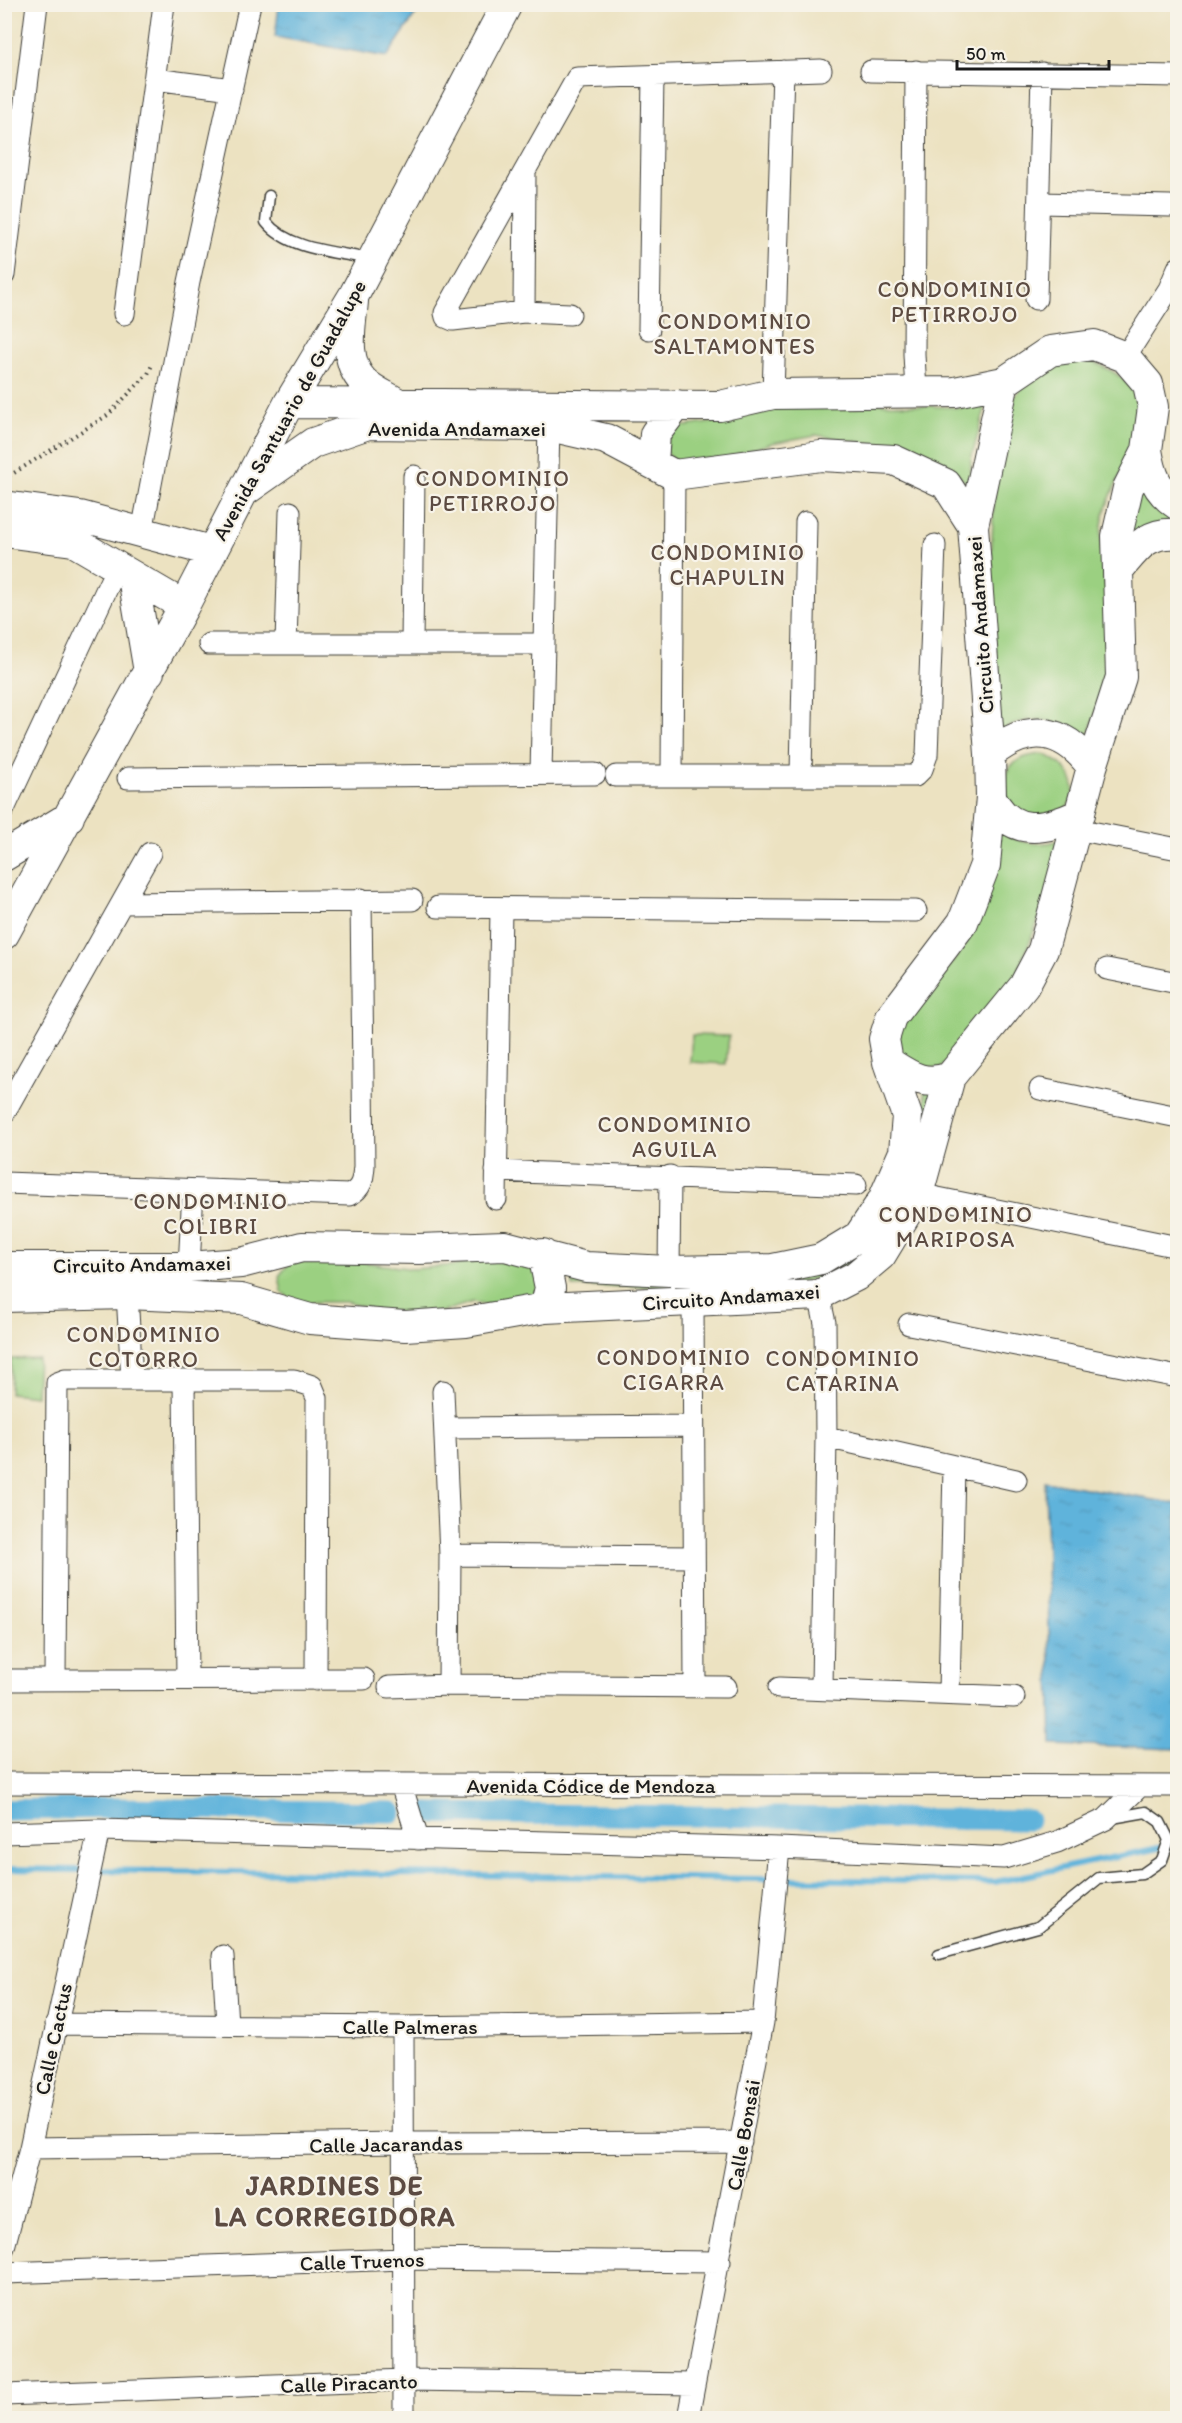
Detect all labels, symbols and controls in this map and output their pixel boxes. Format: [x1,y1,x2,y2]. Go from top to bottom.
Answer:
scale bar [957,33,1108,71]
text: 50 m [966,43,1006,65]
street label: Avenida Santuario de Guadalupe [207,275,371,545]
district label: CONDOMINIO PETIRROJO [878,276,1032,328]
district label: CONDOMINIO SALTAMONTES [654,308,816,360]
street label: Avenida Andamaxei [368,416,546,441]
district label: CONDOMINIO PETIRROJO [416,465,570,517]
street label: Circuito Andamaxei [961,535,999,715]
district label: CONDOMINIO CHAPULIN [651,539,805,591]
district label: CONDOMINIO AGUILA [598,1111,752,1163]
district label: CONDOMINIO COLIBRI [134,1188,288,1240]
district label: CONDOMINIO MARIPOSA [879,1201,1033,1253]
street label: Circuito Andamaxei [53,1250,231,1278]
street label: Circuito Andamaxei [641,1278,821,1316]
district label: CONDOMINIO COTORRO [67,1321,221,1373]
district label: CONDOMINIO CIGARRA [597,1344,751,1396]
district label: CONDOMINIO CATARINA [766,1345,920,1397]
street label: Avenida Códice de Mendoza [466,1773,716,1798]
street label: Calle Cactus [29,1981,77,2097]
street label: Calle Palmeras [342,2014,478,2039]
street label: Calle Bonsái [721,2077,765,2193]
street label: Calle Jacarandas [309,2130,463,2158]
district label: JARDINES DE LA CORREGIDORA [214,2169,456,2233]
street label: Calle Truenos [299,2246,425,2276]
street label: Calle Piracanto [280,2368,418,2398]

